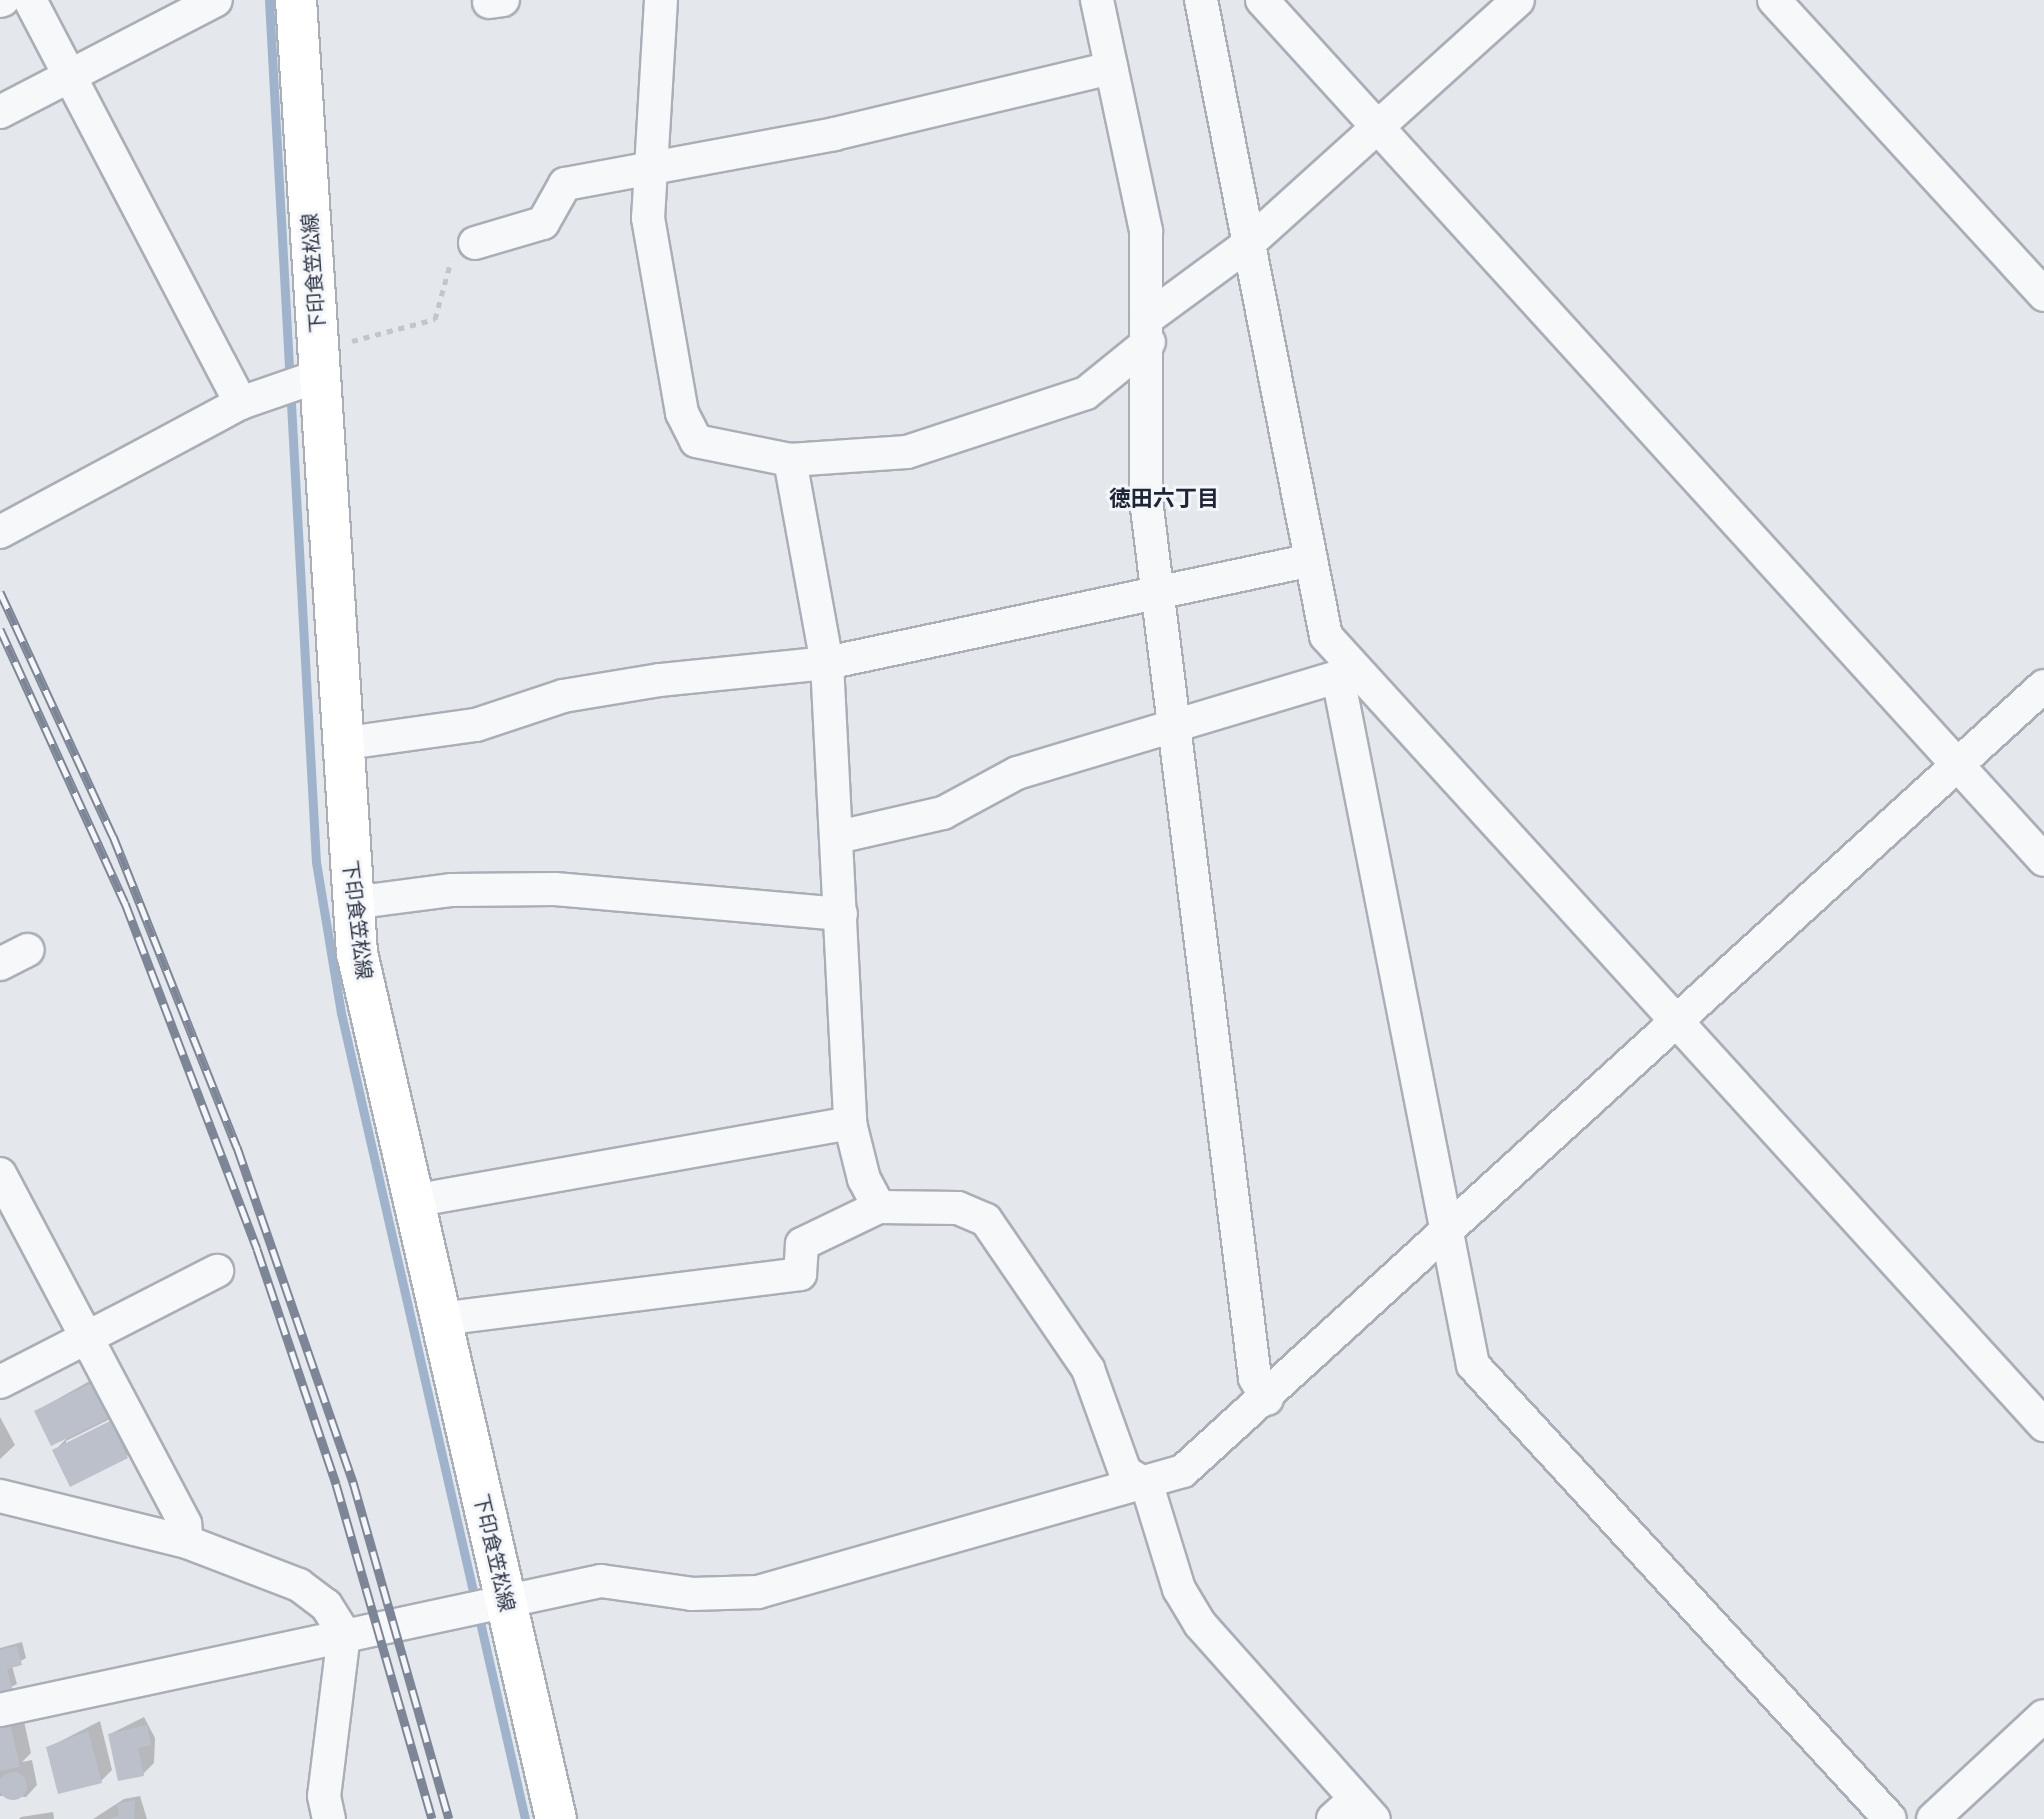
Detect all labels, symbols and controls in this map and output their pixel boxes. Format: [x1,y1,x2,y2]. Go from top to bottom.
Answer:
street label: 下印食笠松線 [299,212,331,334]
district label: 徳田六丁目 [1109,487,1219,513]
street label: 下印食笠松線 [337,859,375,981]
street label: 下印食笠松線 [468,1492,518,1614]

